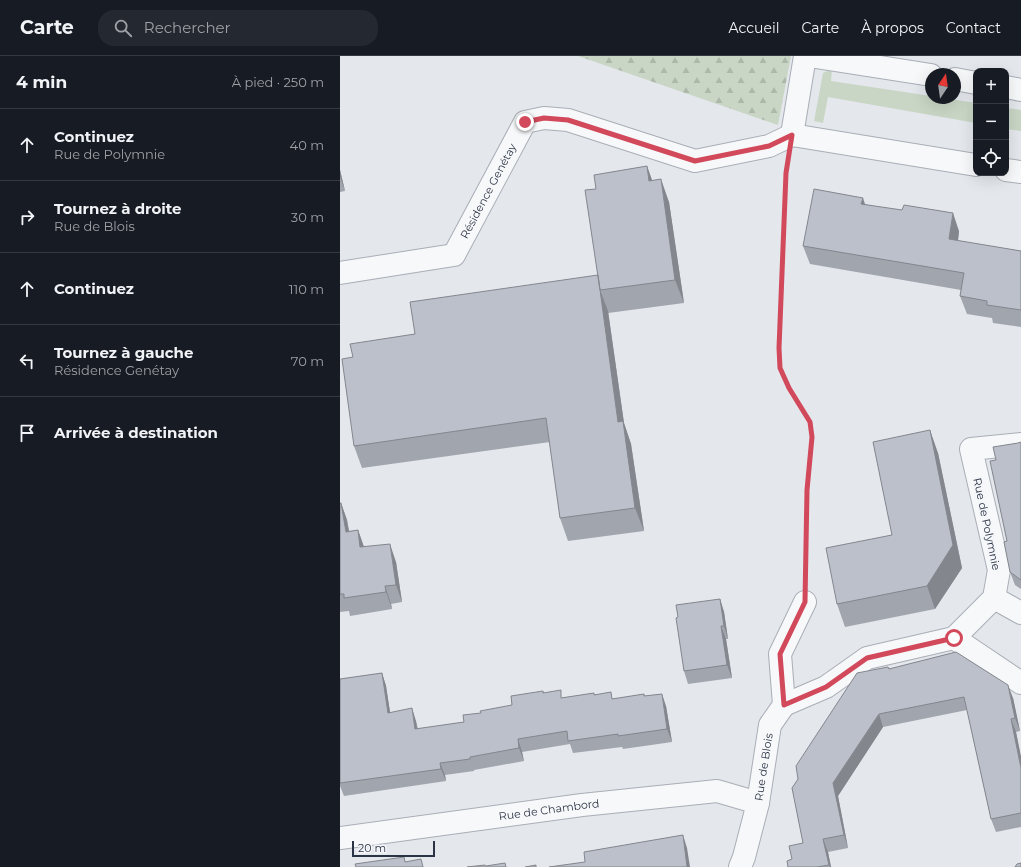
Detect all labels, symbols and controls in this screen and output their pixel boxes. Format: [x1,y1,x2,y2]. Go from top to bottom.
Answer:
search box [98,10,378,46]
text: Carte [20,16,74,39]
icon: search [112,17,134,39]
text: Rechercher [144,18,231,37]
text: Accueil [729,19,780,37]
text: Carte [802,19,839,37]
text: À propos [861,19,924,37]
text: Contact [946,19,1001,37]
north arrow [925,68,961,104]
map controls [973,68,1009,176]
button: + [973,68,1009,104]
text: 4 min [16,72,67,92]
text: À pied · 250 m [232,74,324,90]
button: − [973,104,1009,140]
route end [516,113,534,131]
text: Continuez [54,127,134,146]
icon: ahead [16,134,38,156]
text: 40 m [290,137,324,153]
button: locate [973,140,1009,176]
street label: Résidence Genétay [457,141,519,241]
text: Rue de Polymnie [54,146,165,162]
text: Tournez à droite [54,199,182,218]
icon: right [16,206,38,228]
text: 30 m [291,209,324,225]
text: Rue de Blois [54,218,135,234]
icon: ahead [16,278,38,300]
text: Continuez [54,279,134,298]
text: 110 m [289,281,324,297]
text: Tournez à gauche [54,343,193,362]
icon: left [16,350,38,372]
text: 70 m [291,353,324,369]
text: Résidence Genétay [54,362,179,378]
icon: arrive [16,422,38,444]
text: Arrivée à destination [54,423,218,442]
street label: Rue de Polymnie [970,477,1004,572]
route start [945,629,963,647]
street label: Rue de Blois [751,731,776,802]
street label: Rue de Chambord [498,796,600,823]
scale bar [352,839,435,858]
text: 20 m [358,841,386,855]

